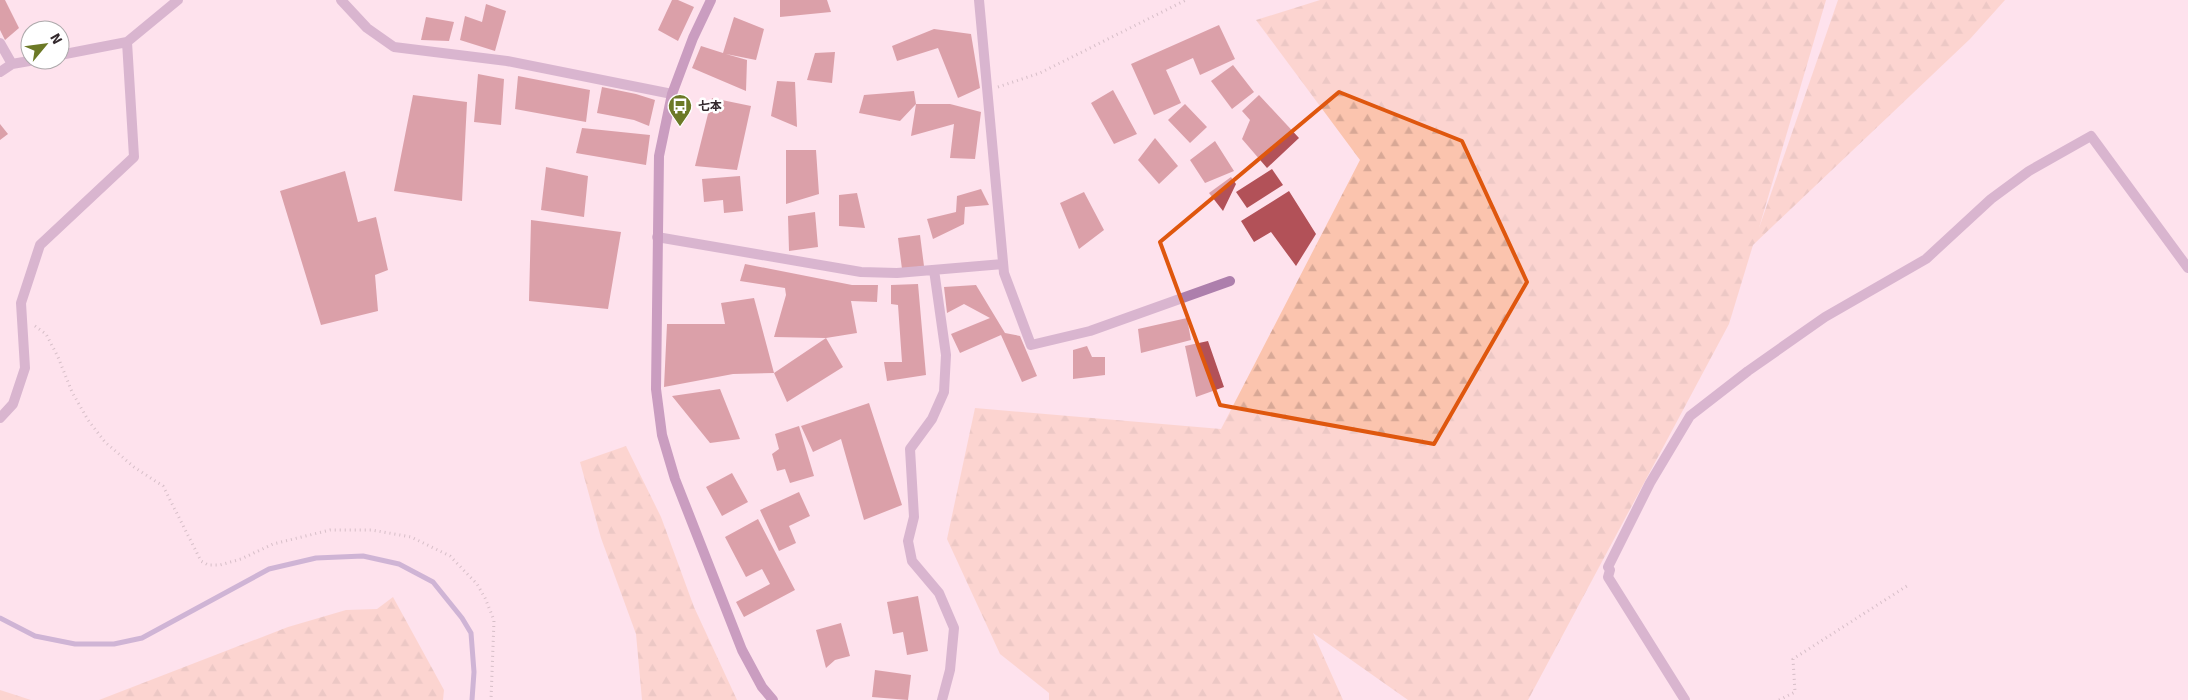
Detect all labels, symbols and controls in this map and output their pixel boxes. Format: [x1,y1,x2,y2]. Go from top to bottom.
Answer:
north arrow [20,20,70,70]
text: N [46,31,66,47]
bus stop icon: 七本 [667,93,693,127]
place label: 七本 [698,99,722,114]

